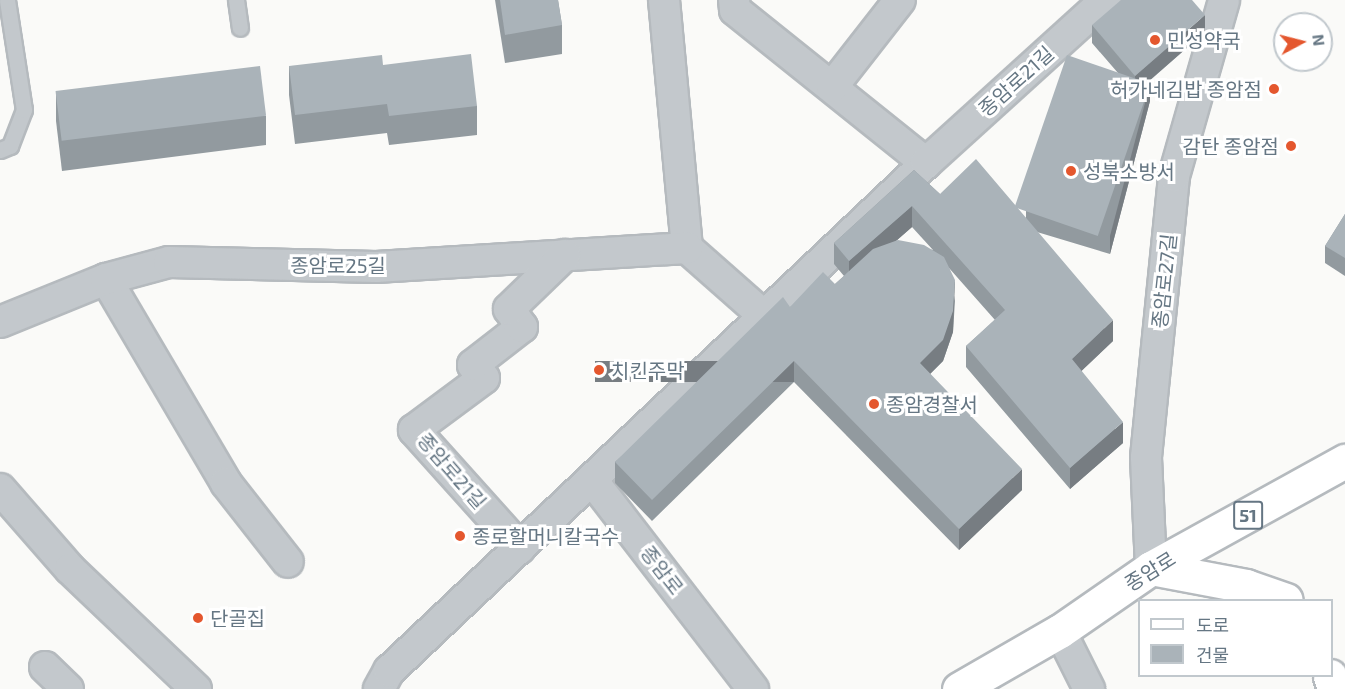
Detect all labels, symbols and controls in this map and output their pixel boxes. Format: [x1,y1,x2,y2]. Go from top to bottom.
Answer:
north arrow [1273,12,1333,72]
place label: 민성약국 [1167,28,1241,52]
marker: 민성약국 [1148,33,1162,47]
text: N [1309,33,1330,47]
street label: 종암로21길 [973,41,1059,121]
place label: 허가네김밥 종암점 [1110,77,1262,101]
marker: 허가네김밥 종암점 [1267,82,1281,96]
place label: 감탄 종암점 [1183,134,1279,158]
marker: 감탄 종암점 [1284,139,1298,153]
place label: 성북소방서 [1083,159,1175,183]
marker: 성북소방서 [1064,164,1078,178]
street label: 종암로27길 [1147,232,1181,330]
street label: 종암로25길 [290,253,386,277]
place label: 치킨주막 [611,358,685,382]
marker: 치킨주막 [592,363,606,377]
place label: 종암경찰서 [886,392,978,416]
marker: 종암경찰서 [867,397,881,411]
street label: 종암로21길 [413,428,491,514]
road number: 51 [1233,500,1263,530]
place label: 종로할머니칼국수 [472,524,619,548]
marker: 종로할머니칼국수 [453,529,467,543]
street label: 종암로 [636,541,688,599]
street label: 종암로 [1120,546,1180,596]
legend [1138,599,1333,677]
place label: 단골집 [210,606,265,630]
marker: 단골집 [191,611,205,625]
text: 도로 [1196,614,1229,636]
text: 건물 [1196,644,1229,666]

